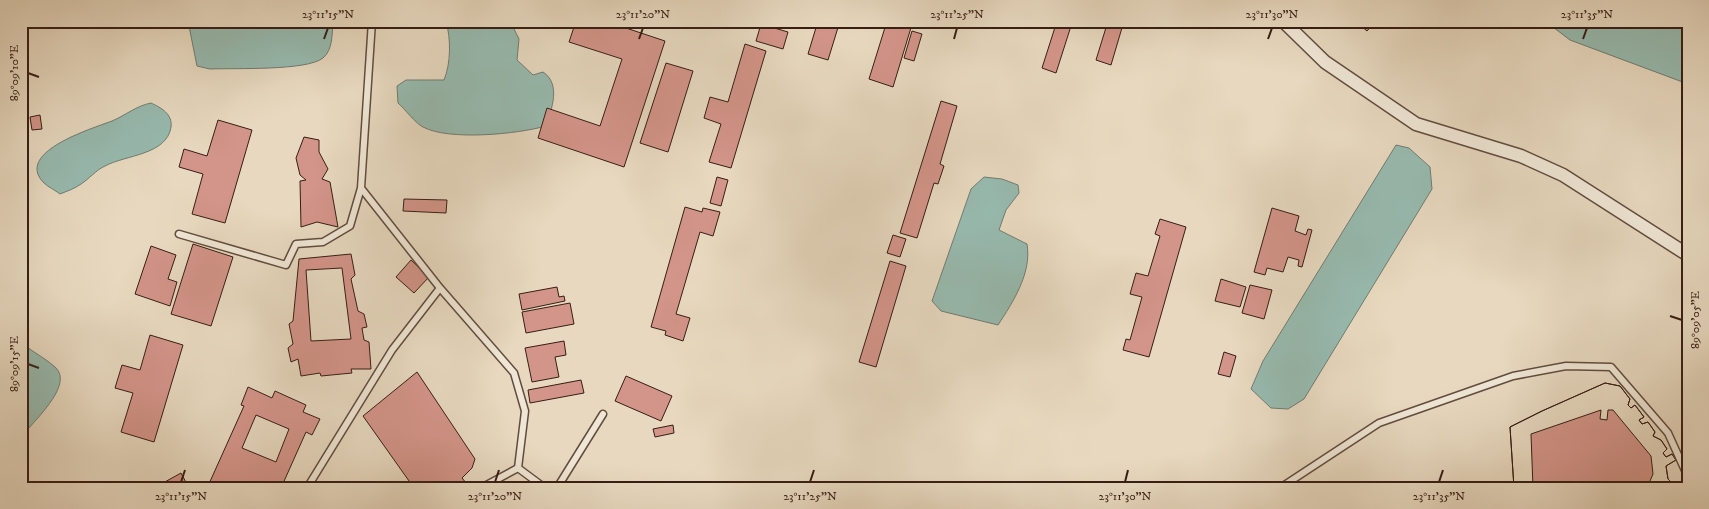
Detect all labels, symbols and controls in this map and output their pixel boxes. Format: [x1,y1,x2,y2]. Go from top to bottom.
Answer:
text: 23°11'15"N [302,7,354,22]
text: 23°11'20"N [616,7,670,22]
text: 23°11'25"N [930,7,984,22]
text: 23°11'30"N [1246,7,1299,22]
text: 23°11'35"N [1561,7,1613,22]
text: 89°09'10"E [7,44,22,101]
text: 89°09'05"E [1688,290,1703,349]
text: 89°09'15"E [7,335,22,392]
text: 23°11'15"N [155,489,207,504]
text: 23°11'20"N [468,489,522,504]
text: 23°11'25"N [783,489,837,504]
text: 23°11'30"N [1099,489,1152,504]
text: 23°11'35"N [1413,489,1465,504]

